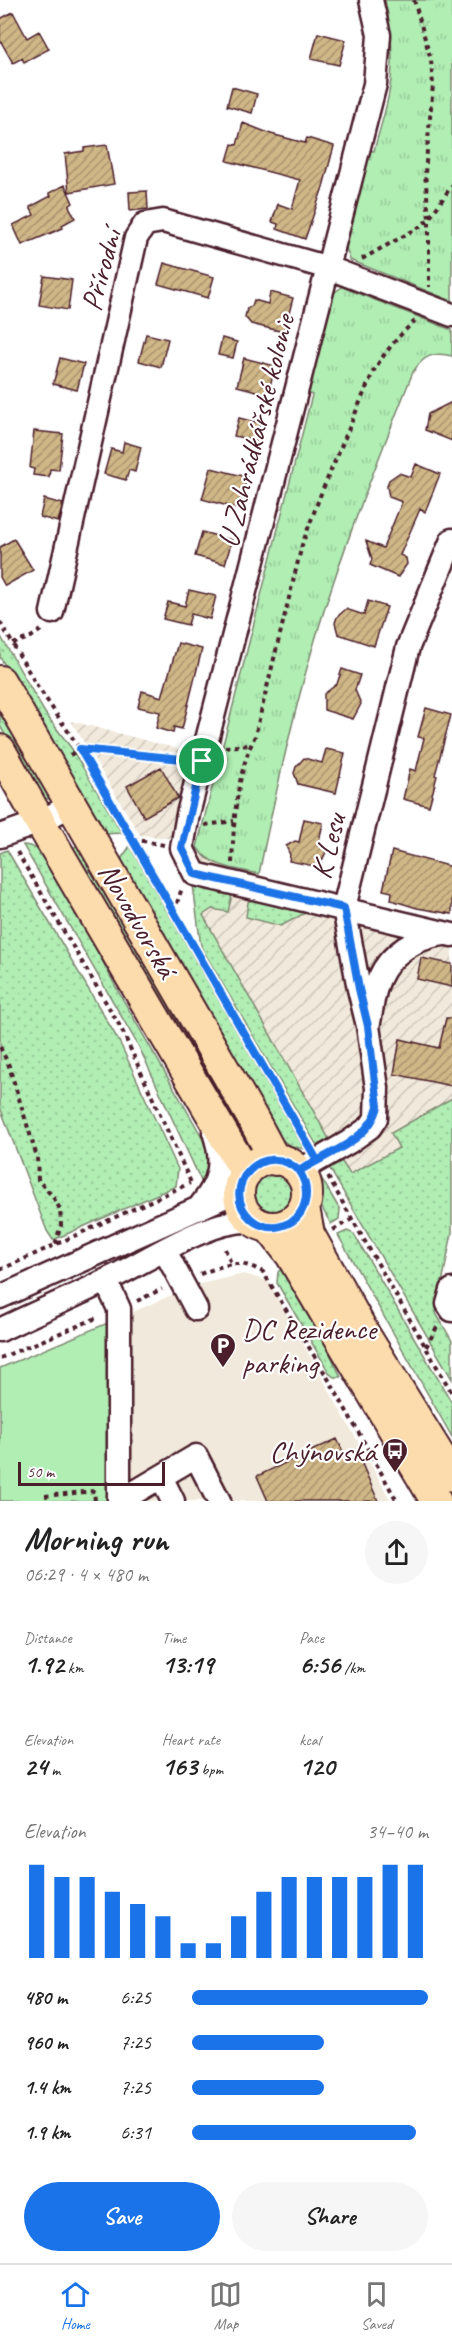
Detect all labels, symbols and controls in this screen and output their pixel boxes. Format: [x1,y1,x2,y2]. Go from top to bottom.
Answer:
street label: Přírodní [72,219,132,315]
street label: U Zahrádkářské kolonie [209,308,304,552]
pin [176,735,227,786]
icon: arrive [185,744,218,777]
street label: K Lesu [302,808,355,883]
street label: Novodvorská [90,856,188,987]
place label: DC Rezidence parking [242,1310,378,1382]
parking icon: DC Rezidence parking [208,1331,238,1369]
place label: Chýnovská [269,1432,379,1470]
bus stop icon: Chýnovská [380,1436,410,1474]
scale bar [18,1459,165,1486]
text: 50 m [27,1462,54,1482]
text: Morning run [24,1518,168,1560]
button: share [365,1521,428,1584]
text: 06:29 · 4 × 480 m [24,1562,148,1587]
text: Distance [24,1628,72,1648]
text: Time [162,1628,186,1648]
text: Pace [299,1628,324,1648]
text: 1.92 [24,1648,64,1681]
text: 13:19 [162,1648,213,1681]
text: 6:56 [299,1648,340,1681]
text: km [64,1658,83,1678]
text: /km [340,1658,365,1678]
text: Elevation [24,1730,73,1750]
text: Heart rate [162,1730,220,1750]
text: kcal [299,1730,320,1750]
text: 24 [24,1750,47,1783]
text: 163 [162,1750,197,1783]
text: 120 [299,1750,334,1783]
text: m [47,1760,60,1780]
text: bpm [197,1760,223,1780]
text: Elevation [24,1819,86,1844]
text: 34–40 m [367,1819,428,1844]
text: 480 m [24,1985,67,2010]
text: 6:25 [120,1985,151,2010]
text: 960 m [24,2030,67,2055]
text: 7:25 [120,2030,151,2055]
text: 1.4 km [24,2075,71,2100]
text: 7:25 [120,2075,151,2100]
text: 1.9 km [24,2120,70,2145]
text: 6:31 [120,2120,151,2145]
button: Save [24,2182,220,2251]
button: Share [232,2182,428,2251]
tab: Home [59,2278,92,2334]
tab: Map [209,2278,242,2334]
tab: Saved [360,2278,393,2334]

